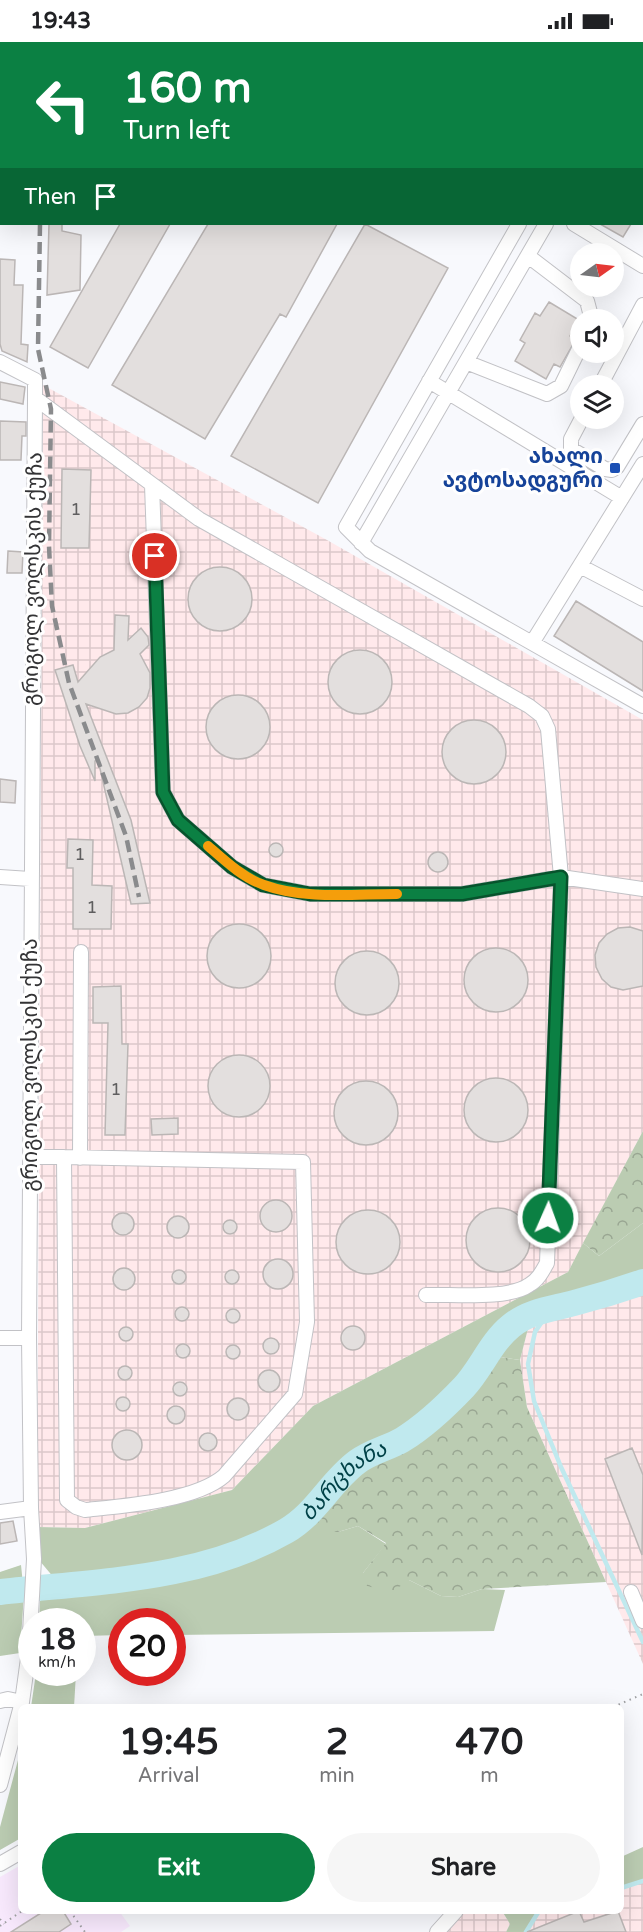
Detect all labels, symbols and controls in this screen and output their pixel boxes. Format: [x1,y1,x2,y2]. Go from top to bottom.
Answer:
text: 19:43 [30,8,91,34]
text: 160 m [123,63,252,114]
icon: left [24,66,102,144]
text: Turn left [123,114,230,147]
icon: arrive [89,180,122,213]
text: Then [24,184,77,210]
north arrow [570,243,624,297]
map controls [570,243,624,429]
button: sound [570,309,624,363]
button: layers [570,375,624,429]
place label: ახალი ავტოსადგური [443,444,603,493]
street label: გრიგოლ ვოლსკის ქუჩა [18,452,48,706]
marker: ახალი ავტოსადგური [608,461,622,475]
house number: 1 [70,498,82,520]
pin [129,530,180,581]
icon: arrive [138,539,171,572]
house number: 1 [74,843,86,865]
house number: 1 [86,896,98,918]
street label: გრიგოლ ვოლსკის ქუჩა [18,938,43,1192]
house number: 1 [110,1078,122,1100]
position arrow [516,1186,580,1250]
water label: ბარცხანა [295,1435,391,1526]
speed limit sign: 20 [108,1608,186,1686]
text: 18 [38,1621,76,1658]
text: km/h [38,1653,76,1671]
text: 19:45 [119,1721,219,1764]
text: 2 [326,1721,348,1764]
text: 470 [455,1721,523,1764]
text: Arrival [138,1764,200,1788]
text: min [319,1764,355,1788]
text: m [480,1764,499,1788]
button: Exit [42,1833,315,1902]
button: Share [327,1833,600,1902]

